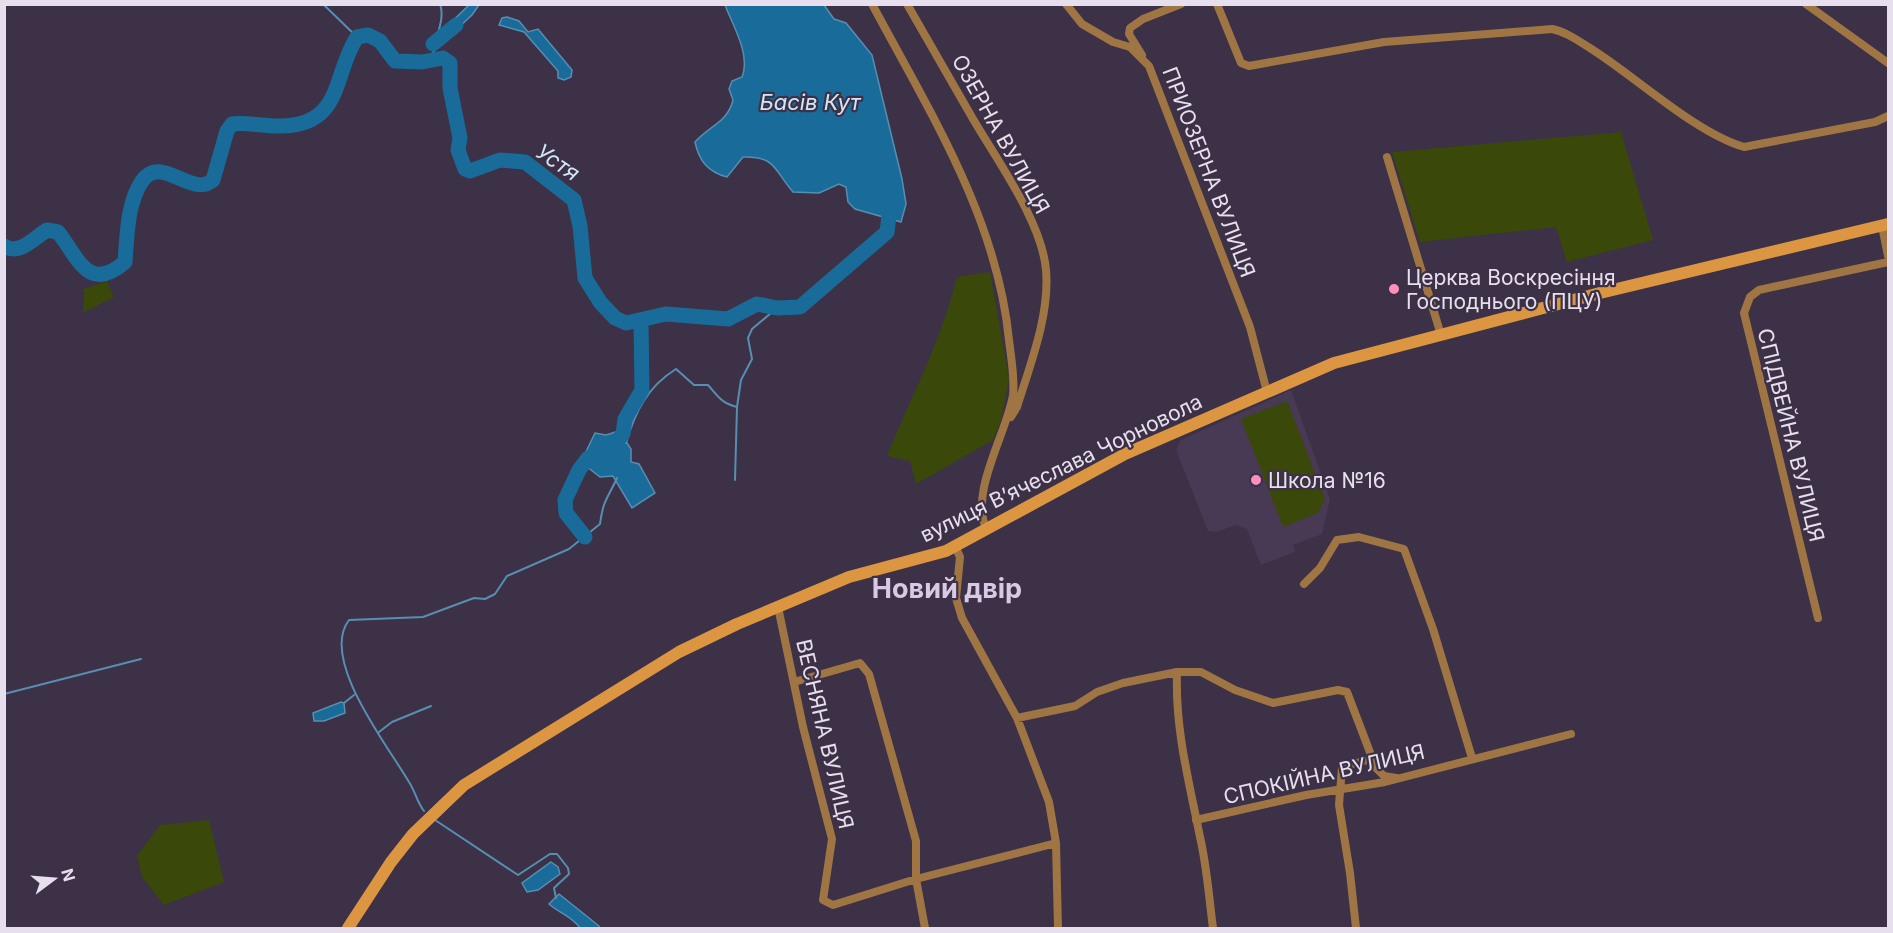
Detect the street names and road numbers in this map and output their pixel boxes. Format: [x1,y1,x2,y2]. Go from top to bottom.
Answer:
street label: ОЗЕРНА ВУЛИЦЯ [947,50,1055,218]
street label: ПРИОЗЕРНА ВУЛИЦЯ [1157,63,1261,281]
street label: СПІДВЕЙНА ВУЛИЦЯ [1752,325,1831,544]
street label: вулиця Вʼячеслава Чорновола [916,389,1206,547]
street label: ВЕСНЯНА ВУЛИЦЯ [791,637,859,831]
street label: СПОКІЙНА ВУЛИЦЯ [1221,738,1427,809]

